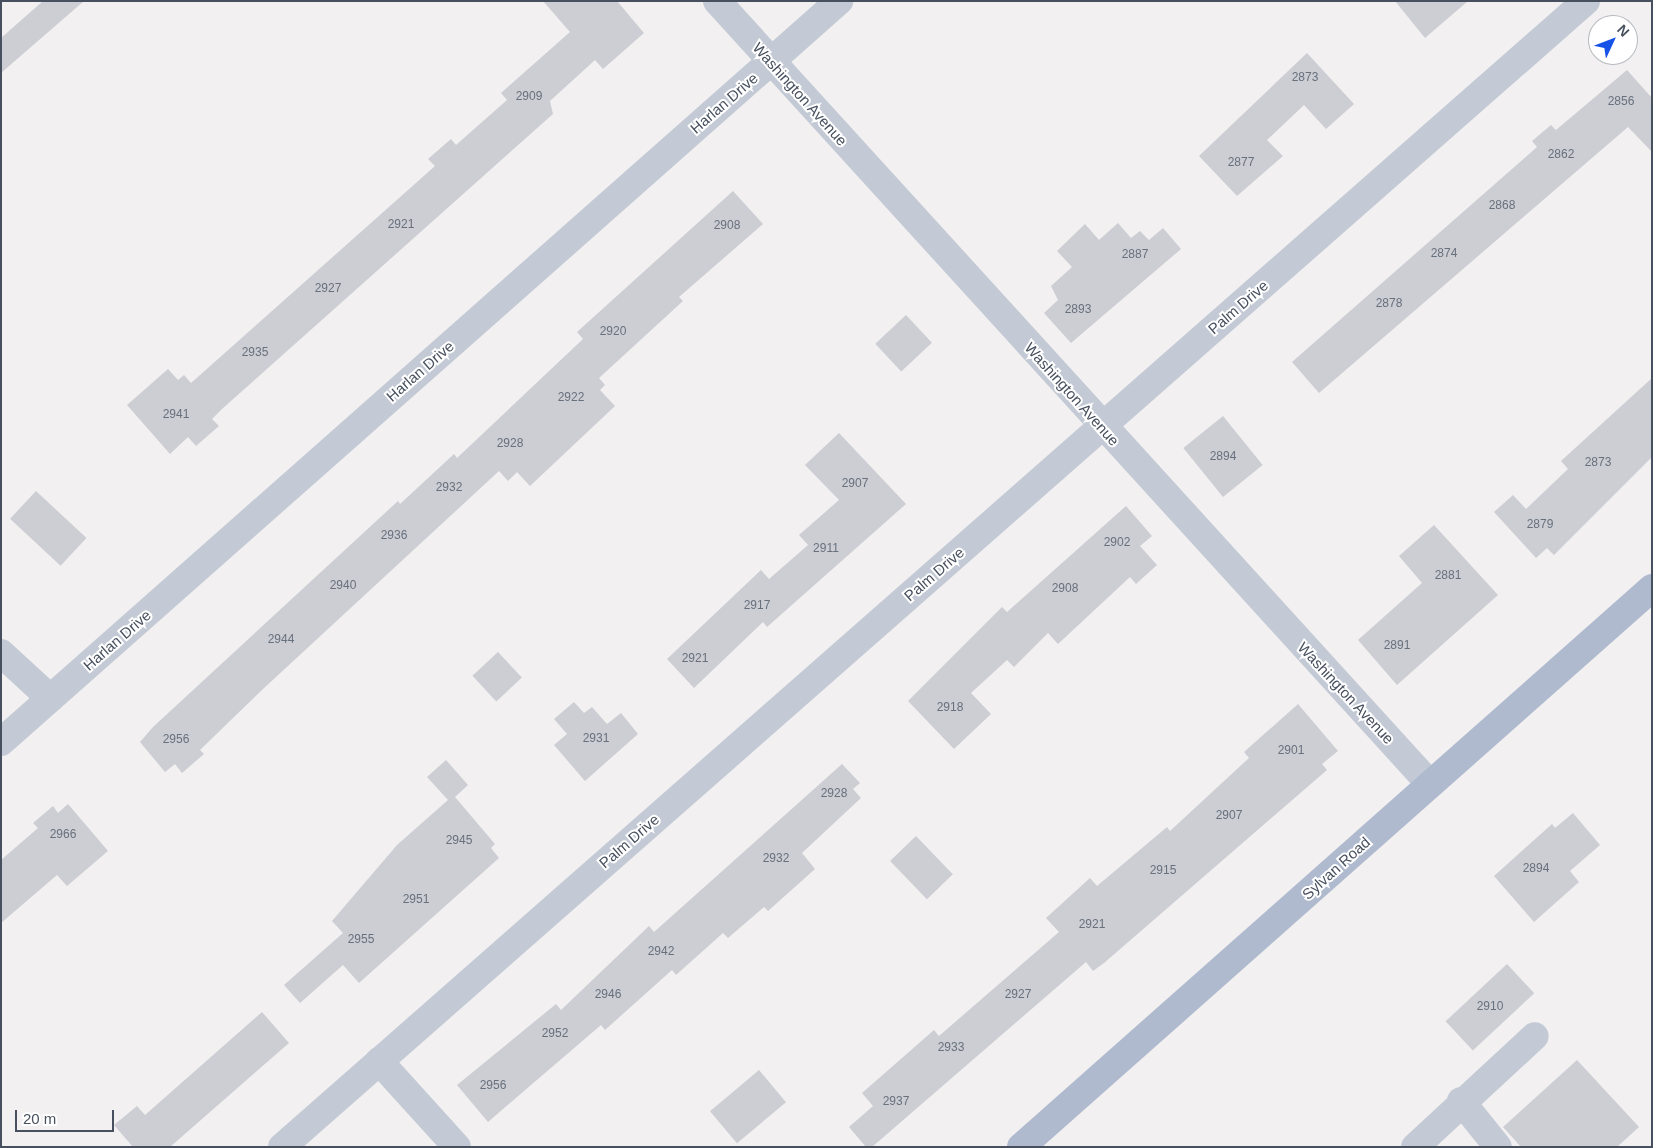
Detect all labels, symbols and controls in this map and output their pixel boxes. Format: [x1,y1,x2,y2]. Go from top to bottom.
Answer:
north arrow [1588,15,1638,65]
text: N [1614,21,1633,40]
street label: Washington Avenue [749,38,851,150]
street label: Harlan Drive [687,69,761,137]
house number: 2873 [1292,71,1318,85]
house number: 2909 [516,90,542,104]
house number: 2856 [1608,95,1634,109]
house number: 2862 [1548,148,1574,162]
house number: 2877 [1228,156,1254,170]
house number: 2868 [1489,199,1515,213]
house number: 2921 [388,218,414,232]
house number: 2908 [714,219,740,233]
house number: 2874 [1431,247,1457,261]
house number: 2887 [1122,248,1148,262]
street label: Palm Drive [1204,276,1272,338]
house number: 2927 [315,282,341,296]
house number: 2878 [1376,297,1402,311]
house number: 2893 [1065,303,1091,317]
house number: 2920 [600,325,626,339]
street label: Harlan Drive [383,337,457,405]
street label: Washington Avenue [1021,338,1123,450]
house number: 2935 [242,346,268,360]
house number: 2922 [558,391,584,405]
house number: 2941 [163,408,189,422]
house number: 2928 [497,437,523,451]
house number: 2894 [1210,450,1236,464]
house number: 2873 [1585,456,1611,470]
house number: 2907 [842,477,868,491]
house number: 2932 [436,481,462,495]
house number: 2879 [1527,518,1553,532]
house number: 2936 [381,529,407,543]
house number: 2902 [1104,536,1130,550]
house number: 2911 [813,542,839,556]
street label: Palm Drive [900,543,968,605]
house number: 2881 [1435,569,1461,583]
house number: 2940 [330,579,356,593]
house number: 2908 [1052,582,1078,596]
house number: 2917 [744,599,770,613]
street label: Harlan Drive [80,606,154,674]
house number: 2944 [268,633,294,647]
street label: Washington Avenue [1294,638,1398,748]
house number: 2891 [1384,639,1410,653]
house number: 2921 [682,652,708,666]
house number: 2918 [937,701,963,715]
house number: 2931 [583,732,609,746]
house number: 2956 [163,733,189,747]
house number: 2901 [1278,744,1304,758]
house number: 2928 [821,787,847,801]
house number: 2907 [1216,809,1242,823]
street label: Palm Drive [595,810,663,872]
house number: 2966 [50,828,76,842]
street label: Sylvan Road [1298,833,1374,903]
house number: 2945 [446,834,472,848]
house number: 2932 [763,852,789,866]
house number: 2894 [1523,862,1549,876]
house number: 2915 [1150,864,1176,878]
house number: 2951 [403,893,429,907]
house number: 2921 [1079,918,1105,932]
house number: 2955 [348,933,374,947]
house number: 2942 [648,945,674,959]
house number: 2946 [595,988,621,1002]
house number: 2927 [1005,988,1031,1002]
house number: 2910 [1477,1000,1503,1014]
house number: 2952 [542,1027,568,1041]
house number: 2933 [938,1041,964,1055]
house number: 2956 [480,1079,506,1093]
house number: 2937 [883,1095,909,1109]
scale bar [18,1100,116,1132]
text: 20 m [23,1110,56,1127]

